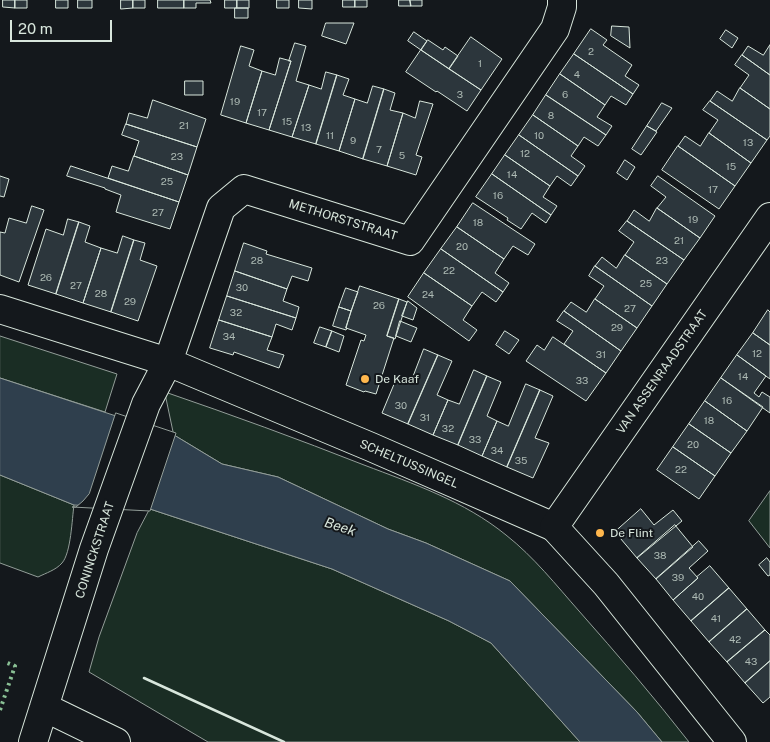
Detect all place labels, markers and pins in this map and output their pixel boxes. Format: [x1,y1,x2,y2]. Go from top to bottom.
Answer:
place label: De Kaaf [375,372,419,386]
marker: De Kaaf [359,373,371,385]
place label: De Flint [610,526,653,540]
marker: De Flint [594,527,606,539]

